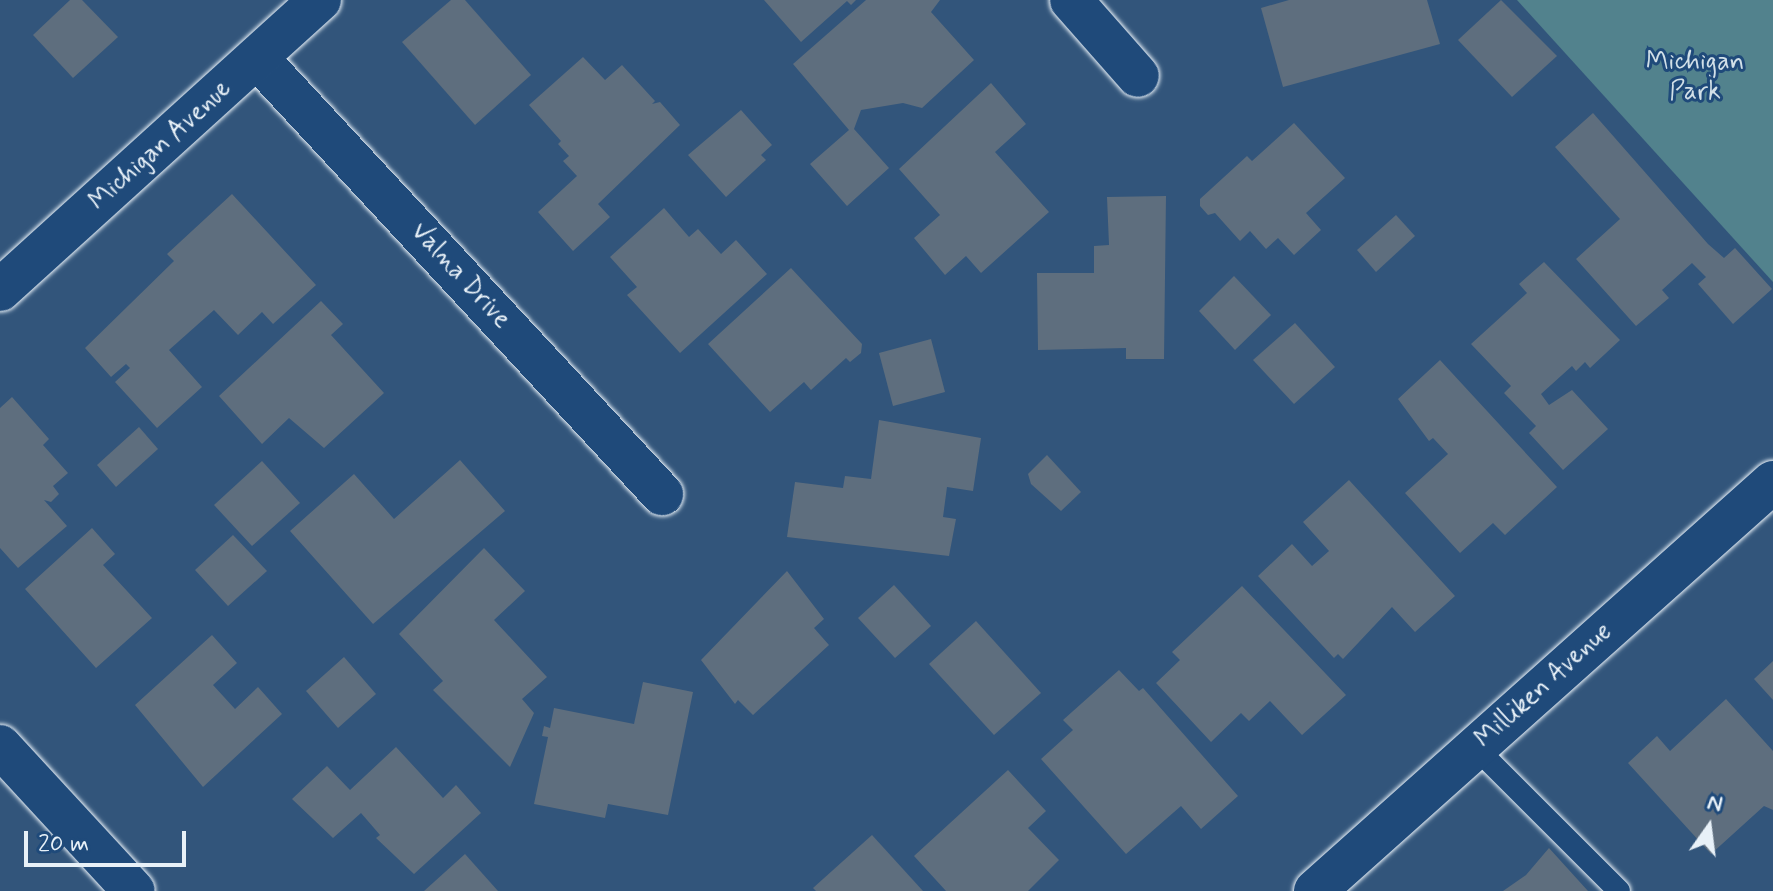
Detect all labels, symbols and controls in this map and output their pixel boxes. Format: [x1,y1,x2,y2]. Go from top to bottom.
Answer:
park label: Michigan Park [1646,47,1744,108]
street label: Michigan Avenue [81,72,241,220]
street label: Valna Drive [404,217,516,335]
street label: Milliken Avenue [1467,615,1621,757]
north arrow [1669,787,1749,867]
text: N [1704,788,1725,819]
scale bar [28,815,190,865]
text: 20 m [38,829,89,860]

